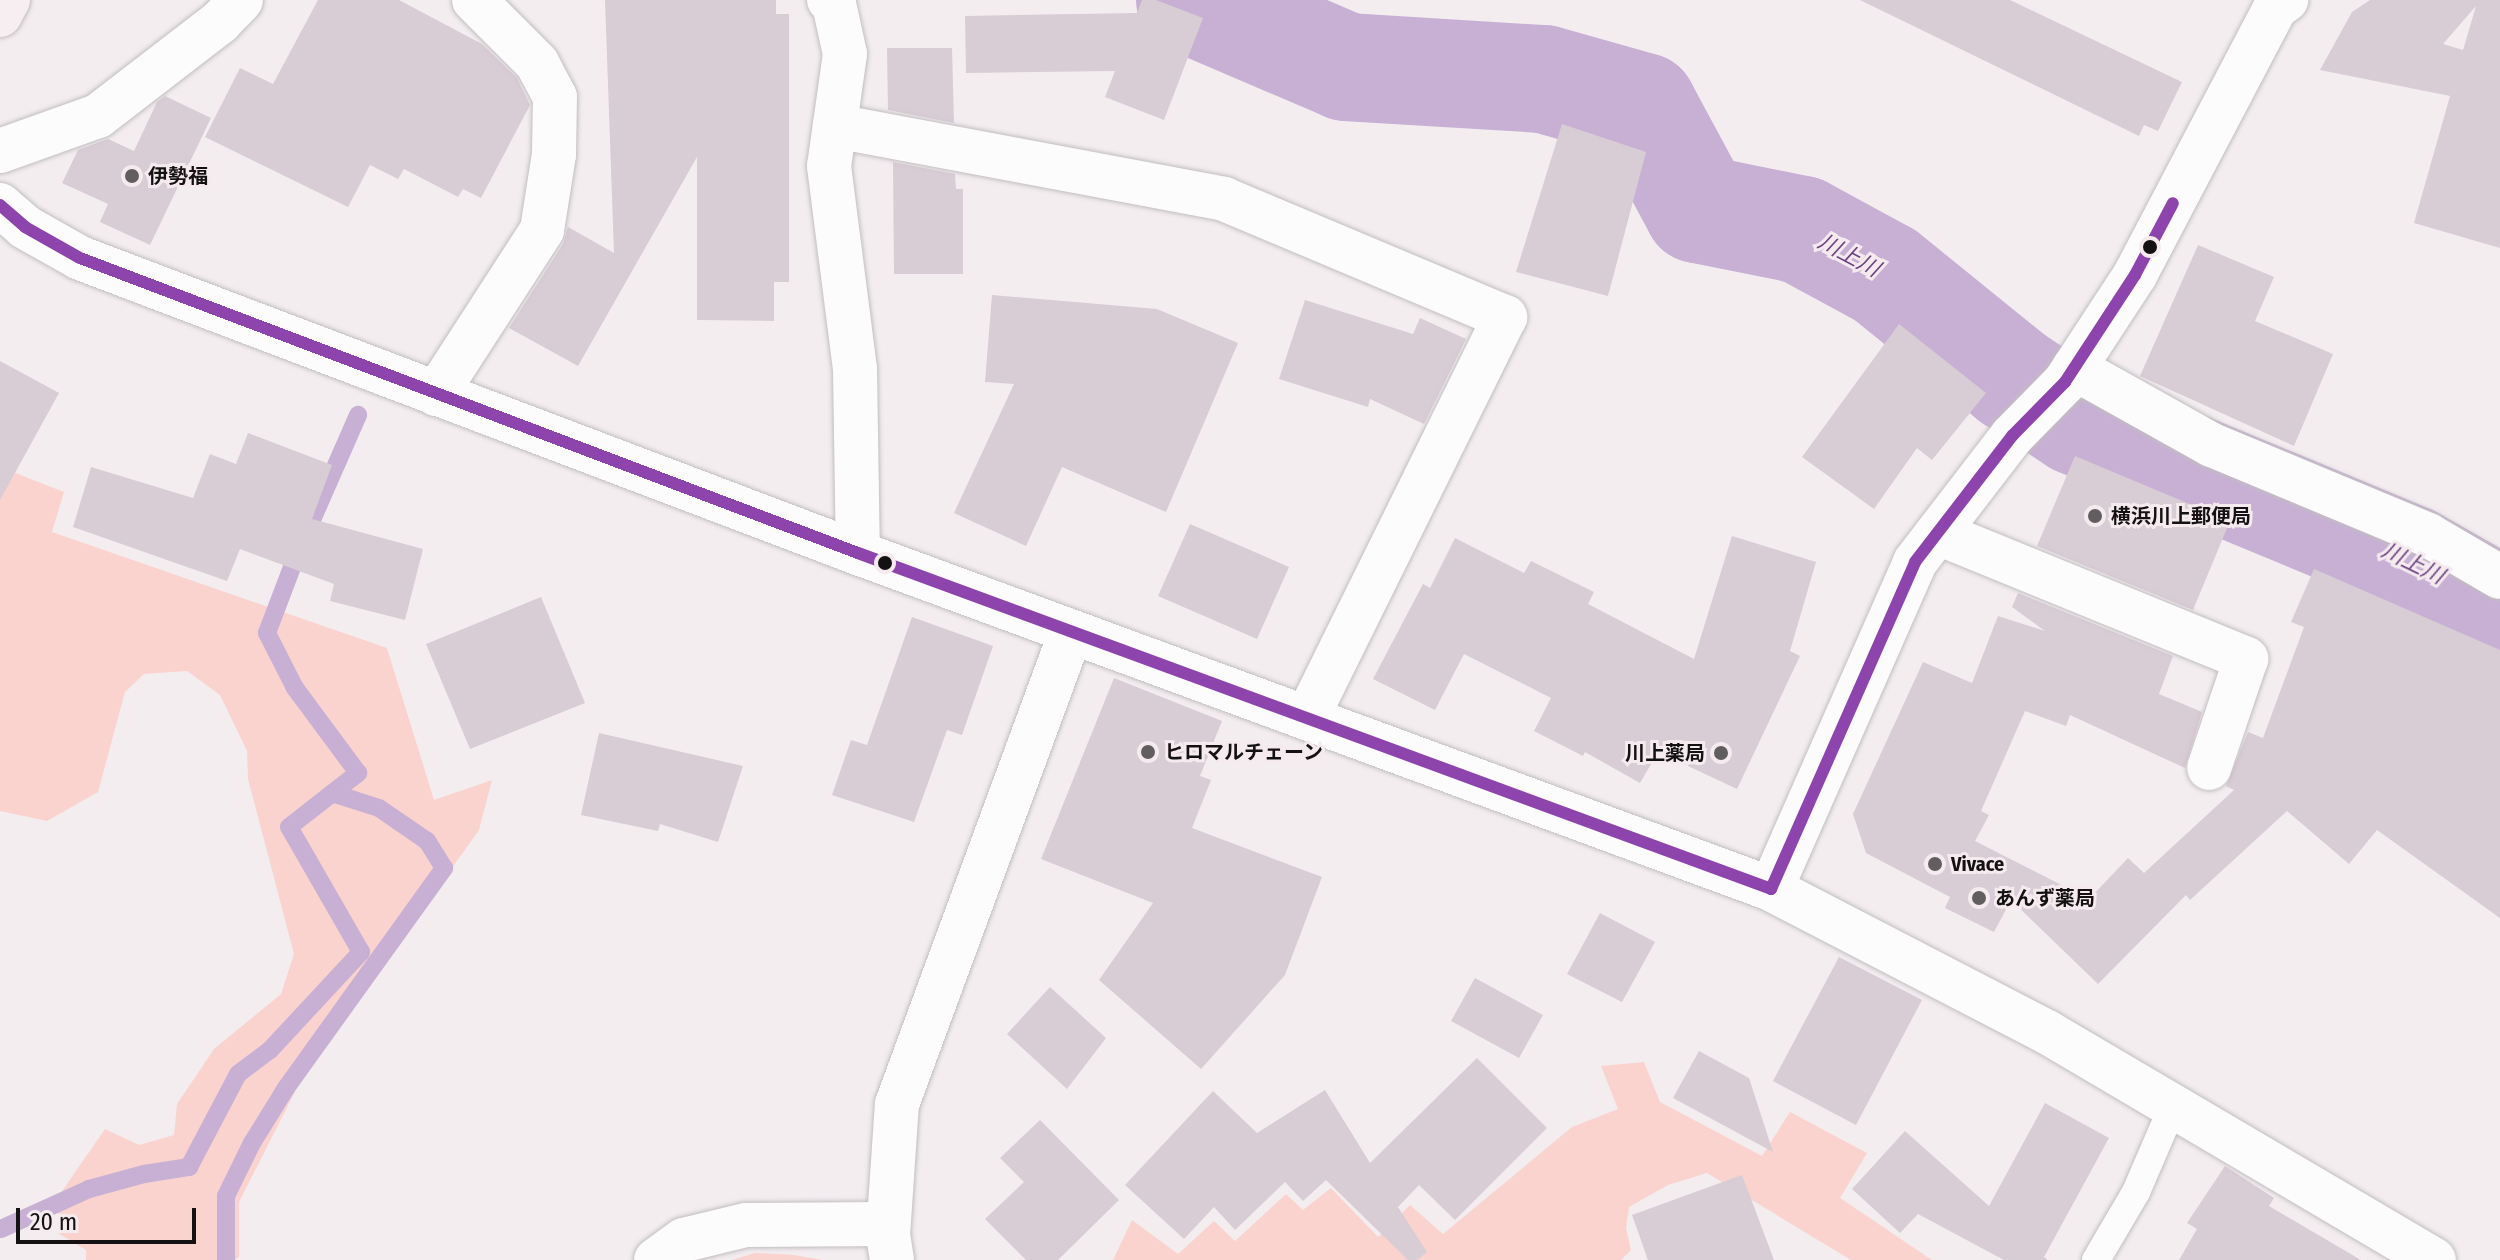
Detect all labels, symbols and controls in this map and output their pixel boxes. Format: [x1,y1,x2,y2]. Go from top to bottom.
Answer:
place label: 伊勢福 [148,164,208,188]
marker: 伊勢福 [123,167,141,185]
water label: 川上川 [1814,228,1884,282]
unlabelled marker [2142,239,2158,255]
place label: 横浜川上郵便局 [2111,504,2251,528]
marker: 横浜川上郵便局 [2086,507,2104,525]
water label: 川上川 [2378,537,2448,589]
unlabelled marker [877,555,893,571]
place label: ヒロマルチェーン [1164,740,1324,764]
place label: 川上薬局 [1625,741,1705,765]
marker: ヒロマルチェーン [1139,743,1157,761]
marker: 川上薬局 [1712,744,1730,762]
place label: Vivace [1951,852,2004,876]
marker: Vivace [1926,855,1944,873]
place label: あんず薬局 [1995,886,2095,910]
marker: あんず薬局 [1970,889,1988,907]
scale bar [20,1192,200,1242]
text: 20 m [30,1208,77,1236]

